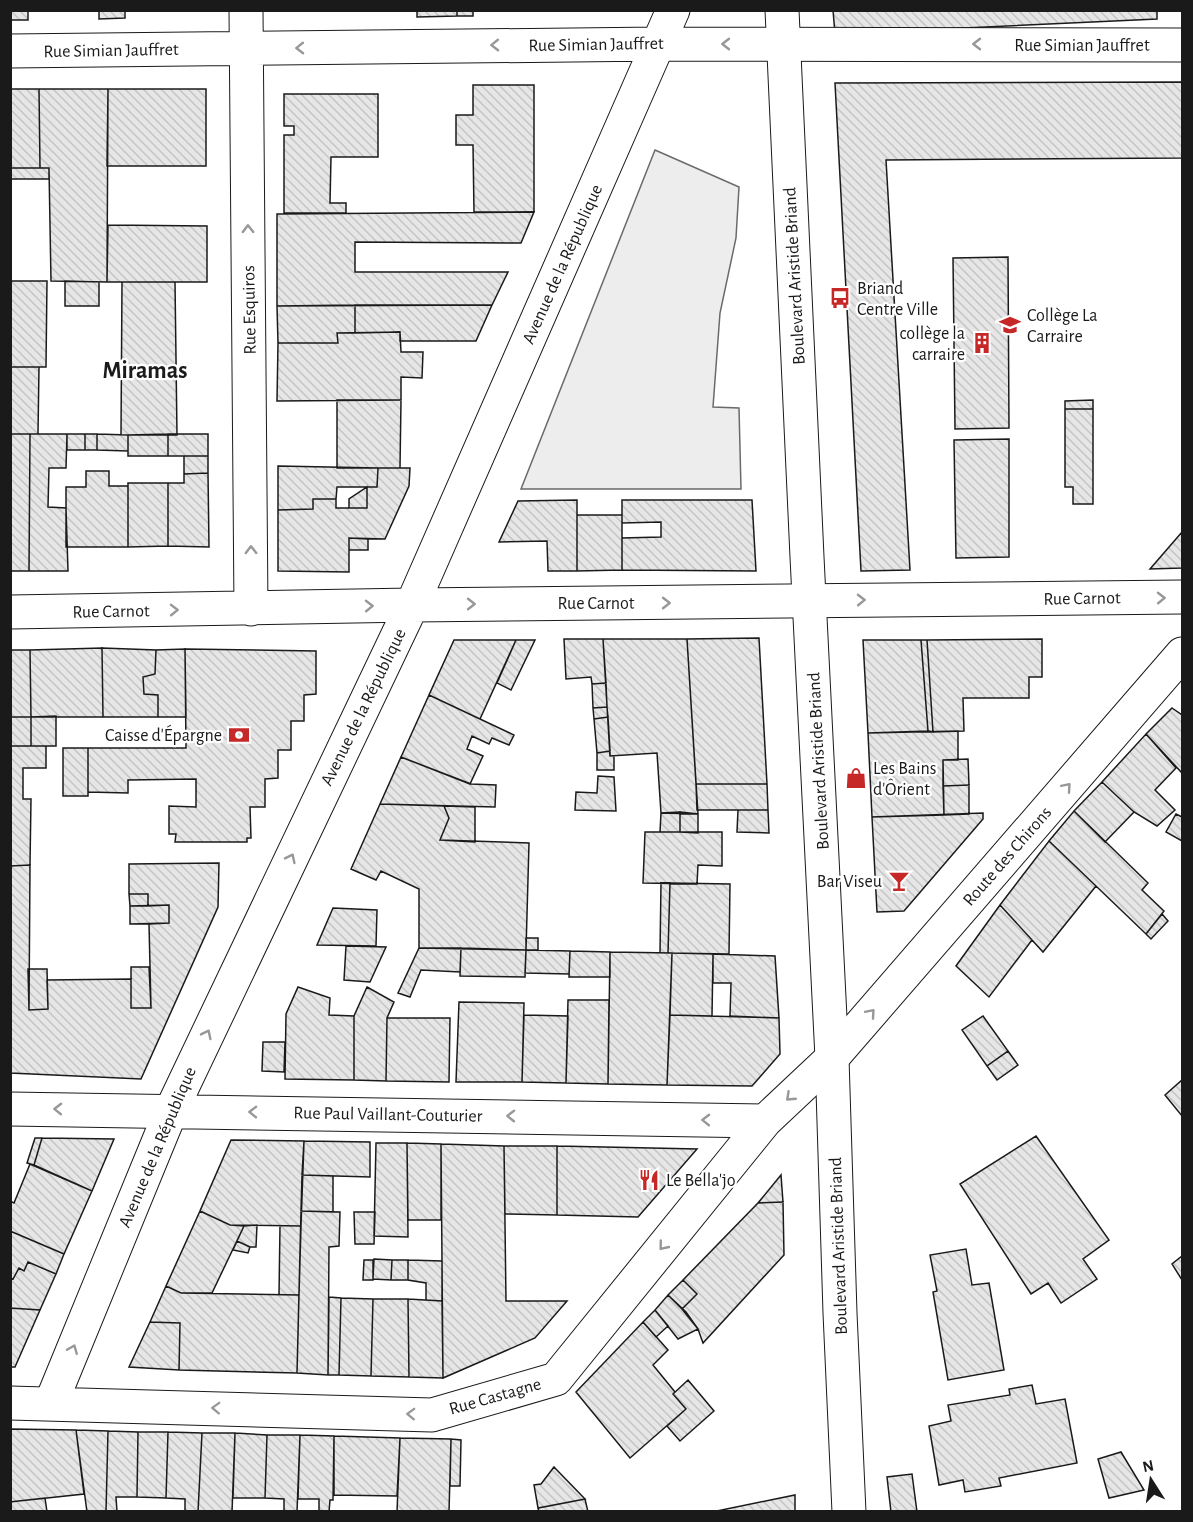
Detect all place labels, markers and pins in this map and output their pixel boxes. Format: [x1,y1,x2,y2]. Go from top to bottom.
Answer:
place label: Briand Centre Ville [857,280,938,319]
bus stop icon: Briand Centre Ville [828,286,852,310]
place label: Collège La Carraire [1027,307,1098,346]
school or university icon: Collège La Carraire [998,313,1022,337]
place label: collège la carraire [899,325,965,364]
building icon: collège la carraire [970,331,994,355]
bank icon: Caisse d'Épargne [227,723,251,747]
place label: Caisse d'Épargne [105,724,222,745]
place label: Les Bains d'Ôrient [873,760,936,799]
shop icon: Les Bains d'Ôrient [844,766,868,790]
bar icon: Bar Viseu [887,869,911,893]
place label: Bar Viseu [817,873,882,891]
restaurant icon: Le Bella'jo [637,1168,661,1192]
place label: Le Bella'jo [666,1172,736,1190]

